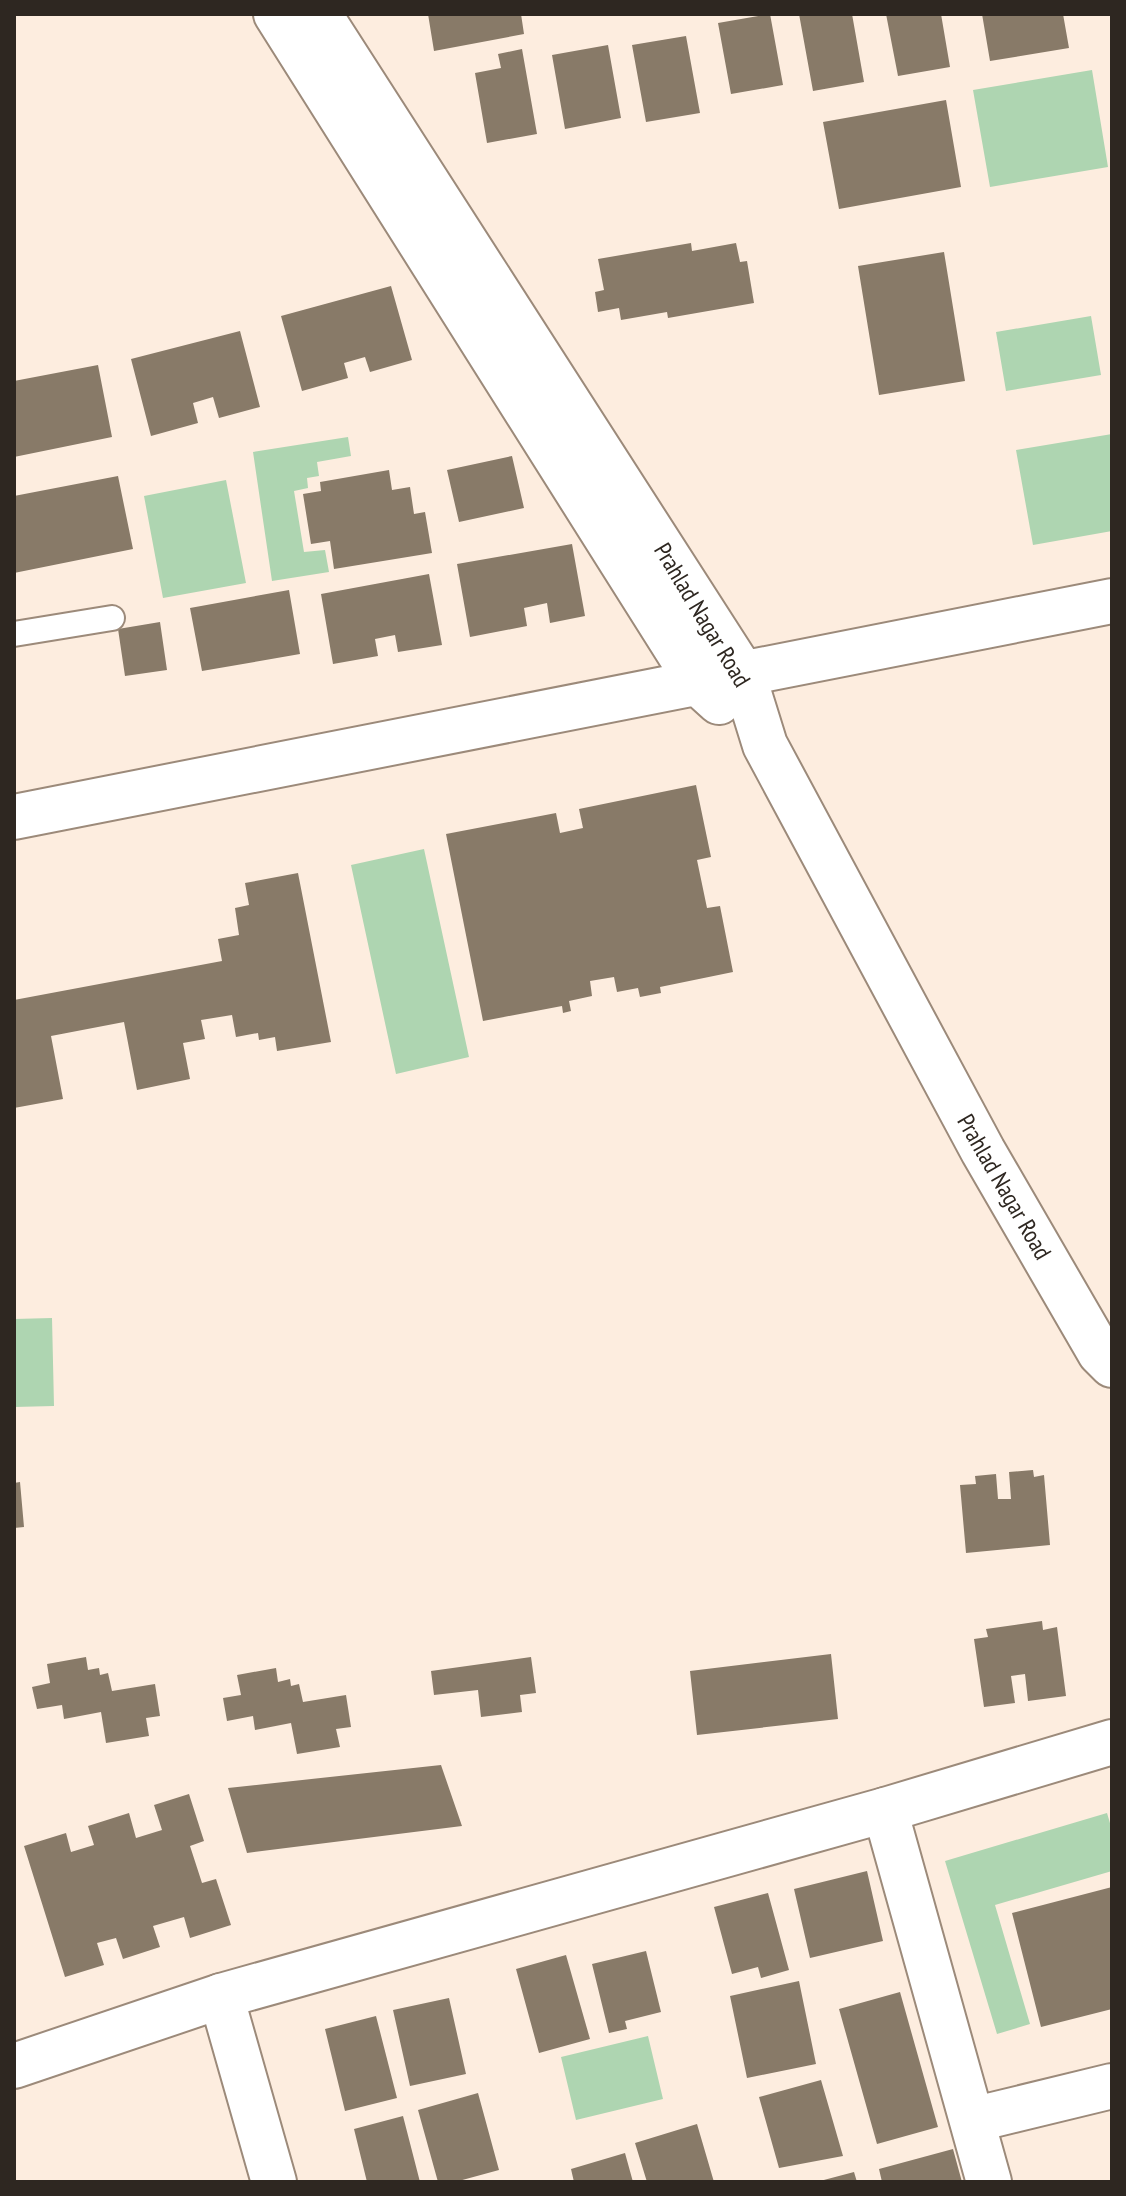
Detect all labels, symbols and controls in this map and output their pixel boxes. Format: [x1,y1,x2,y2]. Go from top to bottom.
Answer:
street label: Prahlad Nagar Road [647,537,758,692]
street label: Prahlad Nagar Road [950,1109,1059,1265]

